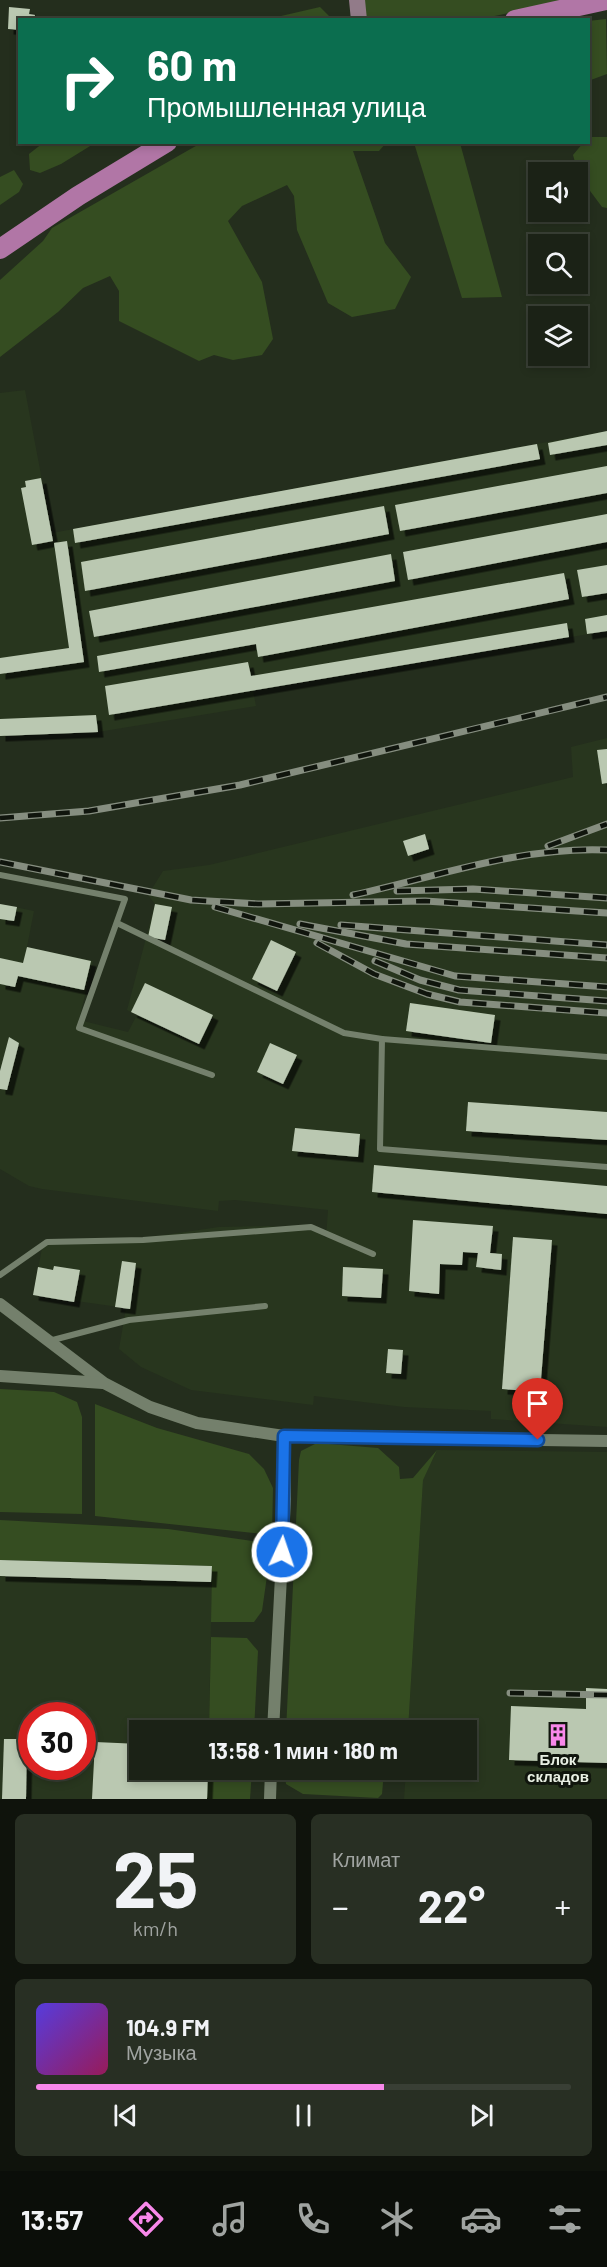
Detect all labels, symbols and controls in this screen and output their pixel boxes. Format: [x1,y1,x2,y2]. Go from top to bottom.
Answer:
text: 60 m [147,39,237,89]
icon: right [48,42,126,120]
text: Промышленная улица [147,90,426,122]
map controls [528,162,588,366]
button: sound [528,162,588,222]
button: search [528,234,588,294]
button: layers [528,306,588,366]
pin [512,1378,563,1440]
icon: arrive [521,1387,554,1420]
position arrow [250,1520,314,1584]
speed limit sign: 30 [18,1702,96,1780]
building icon: Блок складов [545,1722,571,1748]
text: 13:58 · 1 мин · 180 m [208,1737,398,1763]
place label: Блок складов [527,1750,589,1785]
text: 25 [113,1830,198,1924]
text: Климат [332,1847,400,1871]
text: 22° [418,1878,485,1932]
text: − [332,1886,349,1926]
text: + [554,1886,571,1926]
text: km/h [133,1916,178,1940]
text: 104.9 FM [126,2014,210,2040]
text: Музыка [126,2040,197,2064]
icon: previous [109,2099,142,2132]
icon: pause [287,2099,320,2132]
icon: next [465,2099,498,2132]
icon: directions [125,2198,167,2240]
icon: music [209,2198,251,2240]
icon: phone [292,2198,334,2240]
icon: climate [376,2198,418,2240]
icon: car [460,2198,502,2240]
icon: filters [544,2198,586,2240]
text: 13:57 [21,2203,83,2235]

